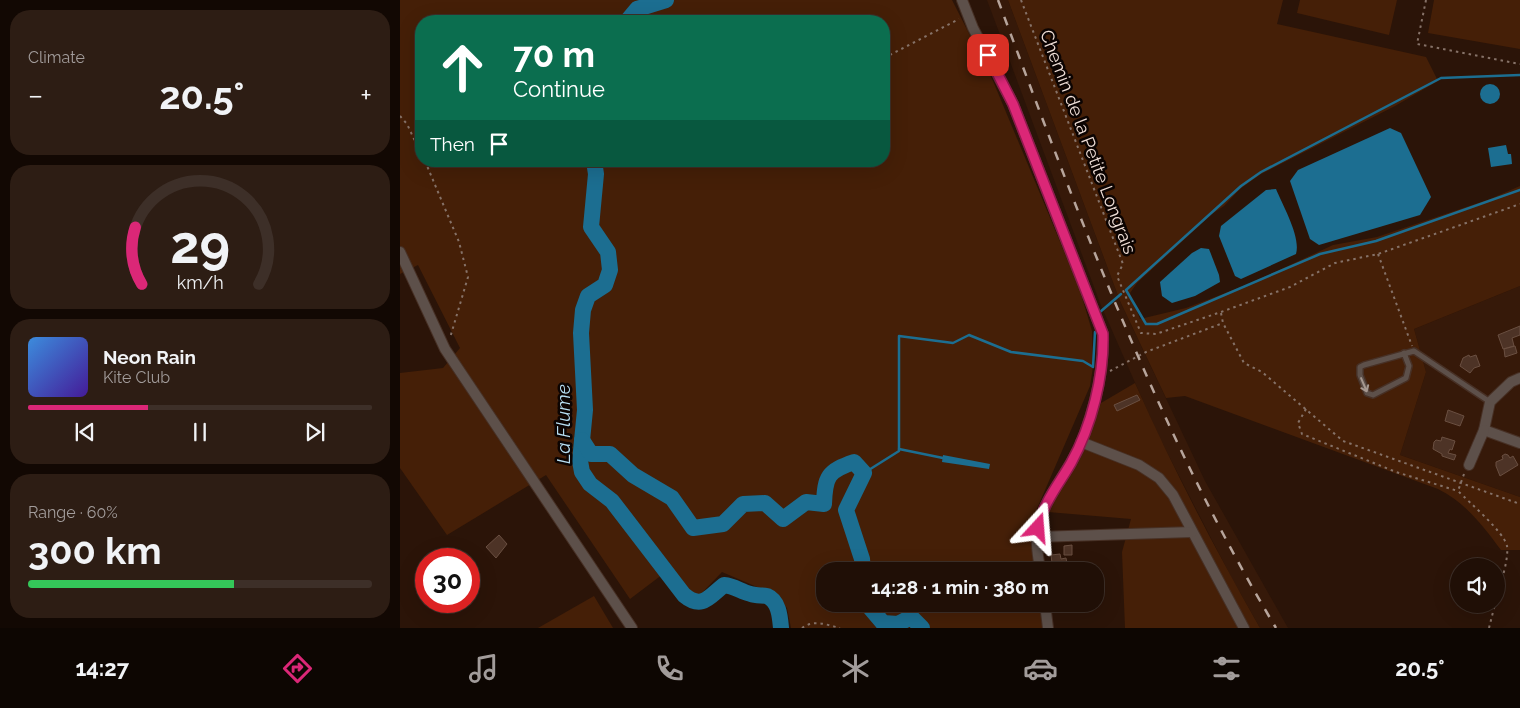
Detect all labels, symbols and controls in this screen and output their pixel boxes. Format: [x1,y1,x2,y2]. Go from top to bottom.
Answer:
street label: Chemin de la Petite Longrais [1036,27,1141,257]
text: 70 m [513,34,595,75]
pin [967,34,1009,76]
icon: ahead [430,35,495,100]
icon: arrive [974,41,1002,69]
text: Climate [28,48,85,67]
text: 20.5° [159,73,244,118]
text: Continue [513,76,605,102]
text: − [28,79,43,112]
text: + [360,79,372,112]
icon: arrive [485,130,513,158]
text: Then [430,133,475,155]
text: 29 [170,214,230,275]
text: km/h [176,272,224,293]
text: Neon Rain [103,346,196,368]
text: Kite Club [103,368,170,387]
one-way arrow [1360,377,1369,392]
water label: La Flume [552,384,574,464]
icon: previous [71,418,99,446]
icon: pause [186,418,214,446]
icon: next [301,418,329,446]
position arrow [1011,501,1063,553]
text: Range · 60% [28,503,118,522]
text: 300 km [28,528,162,573]
speed limit sign: 30 [415,548,480,613]
map controls [1450,558,1505,613]
button: sound [1450,558,1505,613]
text: 14:28 · 1 min · 380 m [871,576,1049,598]
icon: directions [280,651,315,686]
icon: music [466,651,501,686]
icon: phone [652,651,687,686]
icon: climate [838,651,873,686]
icon: car [1023,651,1058,686]
icon: filters [1209,651,1244,686]
text: 14:27 [75,655,129,681]
text: 20.5° [1395,655,1445,681]

